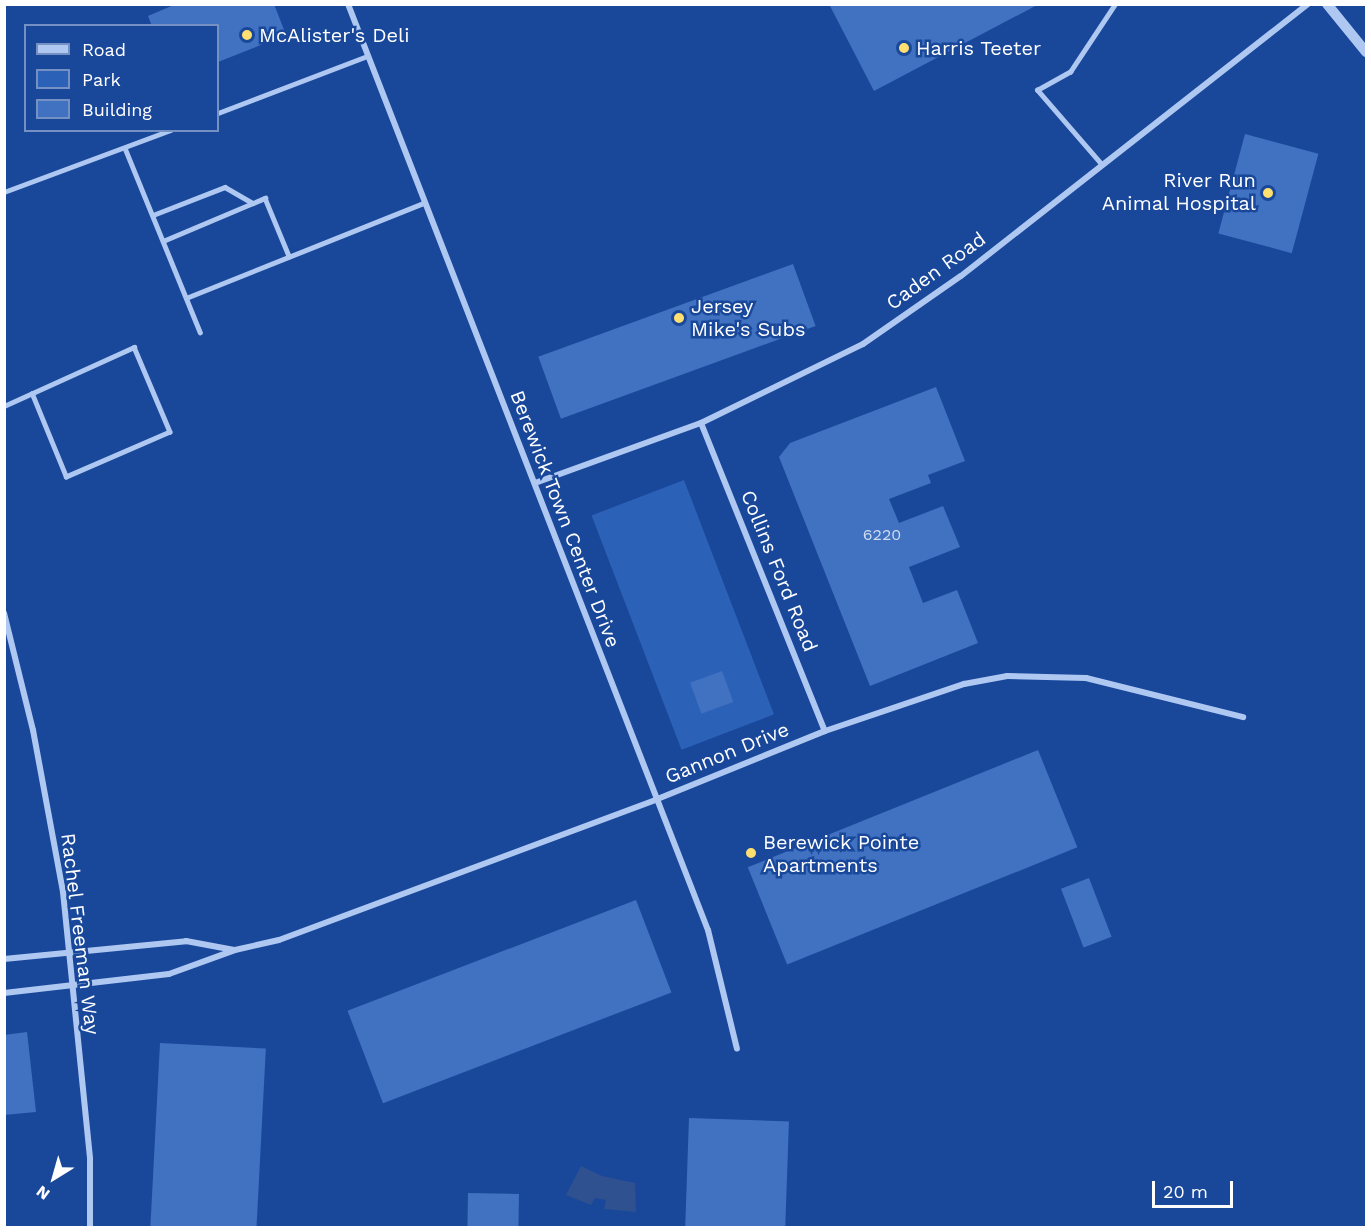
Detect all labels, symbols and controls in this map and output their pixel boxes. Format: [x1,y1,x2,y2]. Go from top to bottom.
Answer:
place label: McAlister's Deli [259,23,410,47]
legend [24,24,219,132]
marker: McAlister's Deli [240,28,254,42]
place label: Harris Teeter [916,36,1042,60]
text: Road [82,39,126,60]
marker: Harris Teeter [897,41,911,55]
text: Park [82,69,121,90]
text: Building [82,99,152,120]
place label: River Run Animal Hospital [1101,169,1256,216]
marker: River Run Animal Hospital [1261,186,1275,200]
street label: Caden Road [882,227,990,315]
place label: Jersey Mike's Subs [691,294,806,341]
marker: Jersey Mike's Subs [672,311,686,325]
street label: Berewick Town Center Drive [505,386,625,652]
street label: Collins Ford Road [736,487,822,655]
house number: 6220 [863,525,901,545]
street label: Gannon Drive [662,717,792,789]
place label: Berewick Pointe Apartments [763,830,920,877]
street label: Rachel Freeman Way [56,831,104,1037]
marker: Berewick Pointe Apartments [744,846,758,860]
north arrow [24,1148,84,1208]
scale bar [1155,1169,1236,1207]
text: 20 m [1163,1181,1208,1202]
text: N [32,1182,53,1204]

